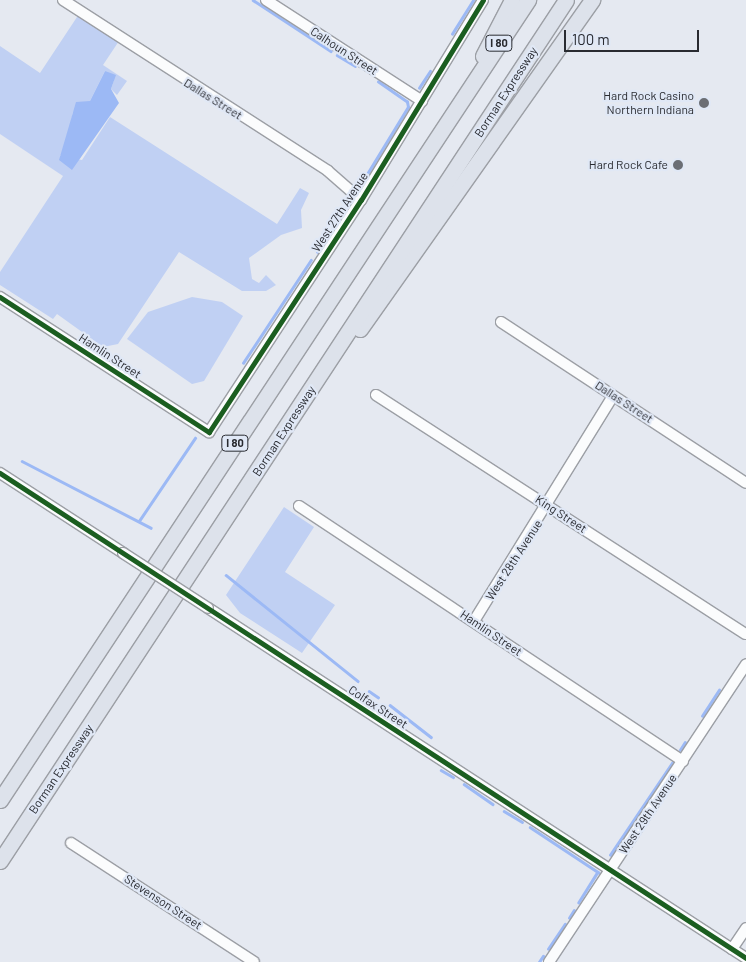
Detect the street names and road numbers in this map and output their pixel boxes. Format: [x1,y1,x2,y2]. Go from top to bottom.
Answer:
street label: Calhoun Street [308,24,380,78]
road number: I 80 [485,34,513,52]
street label: Borman Expressway [471,44,541,140]
street label: Dallas Street [181,75,245,123]
street label: West 27th Avenue [309,169,371,255]
street label: Hamlin Street [76,331,144,381]
street label: Dallas Street [592,378,656,426]
street label: Borman Expressway [249,383,319,479]
road number: I 80 [221,434,249,452]
street label: King Street [533,492,589,536]
street label: West 28th Avenue [483,517,545,603]
street label: Hamlin Street [457,607,525,659]
street label: Colfax Street [346,683,410,731]
street label: Borman Expressway [26,722,96,816]
street label: West 29th Avenue [616,771,680,857]
street label: Stevenson Street [121,872,205,932]

